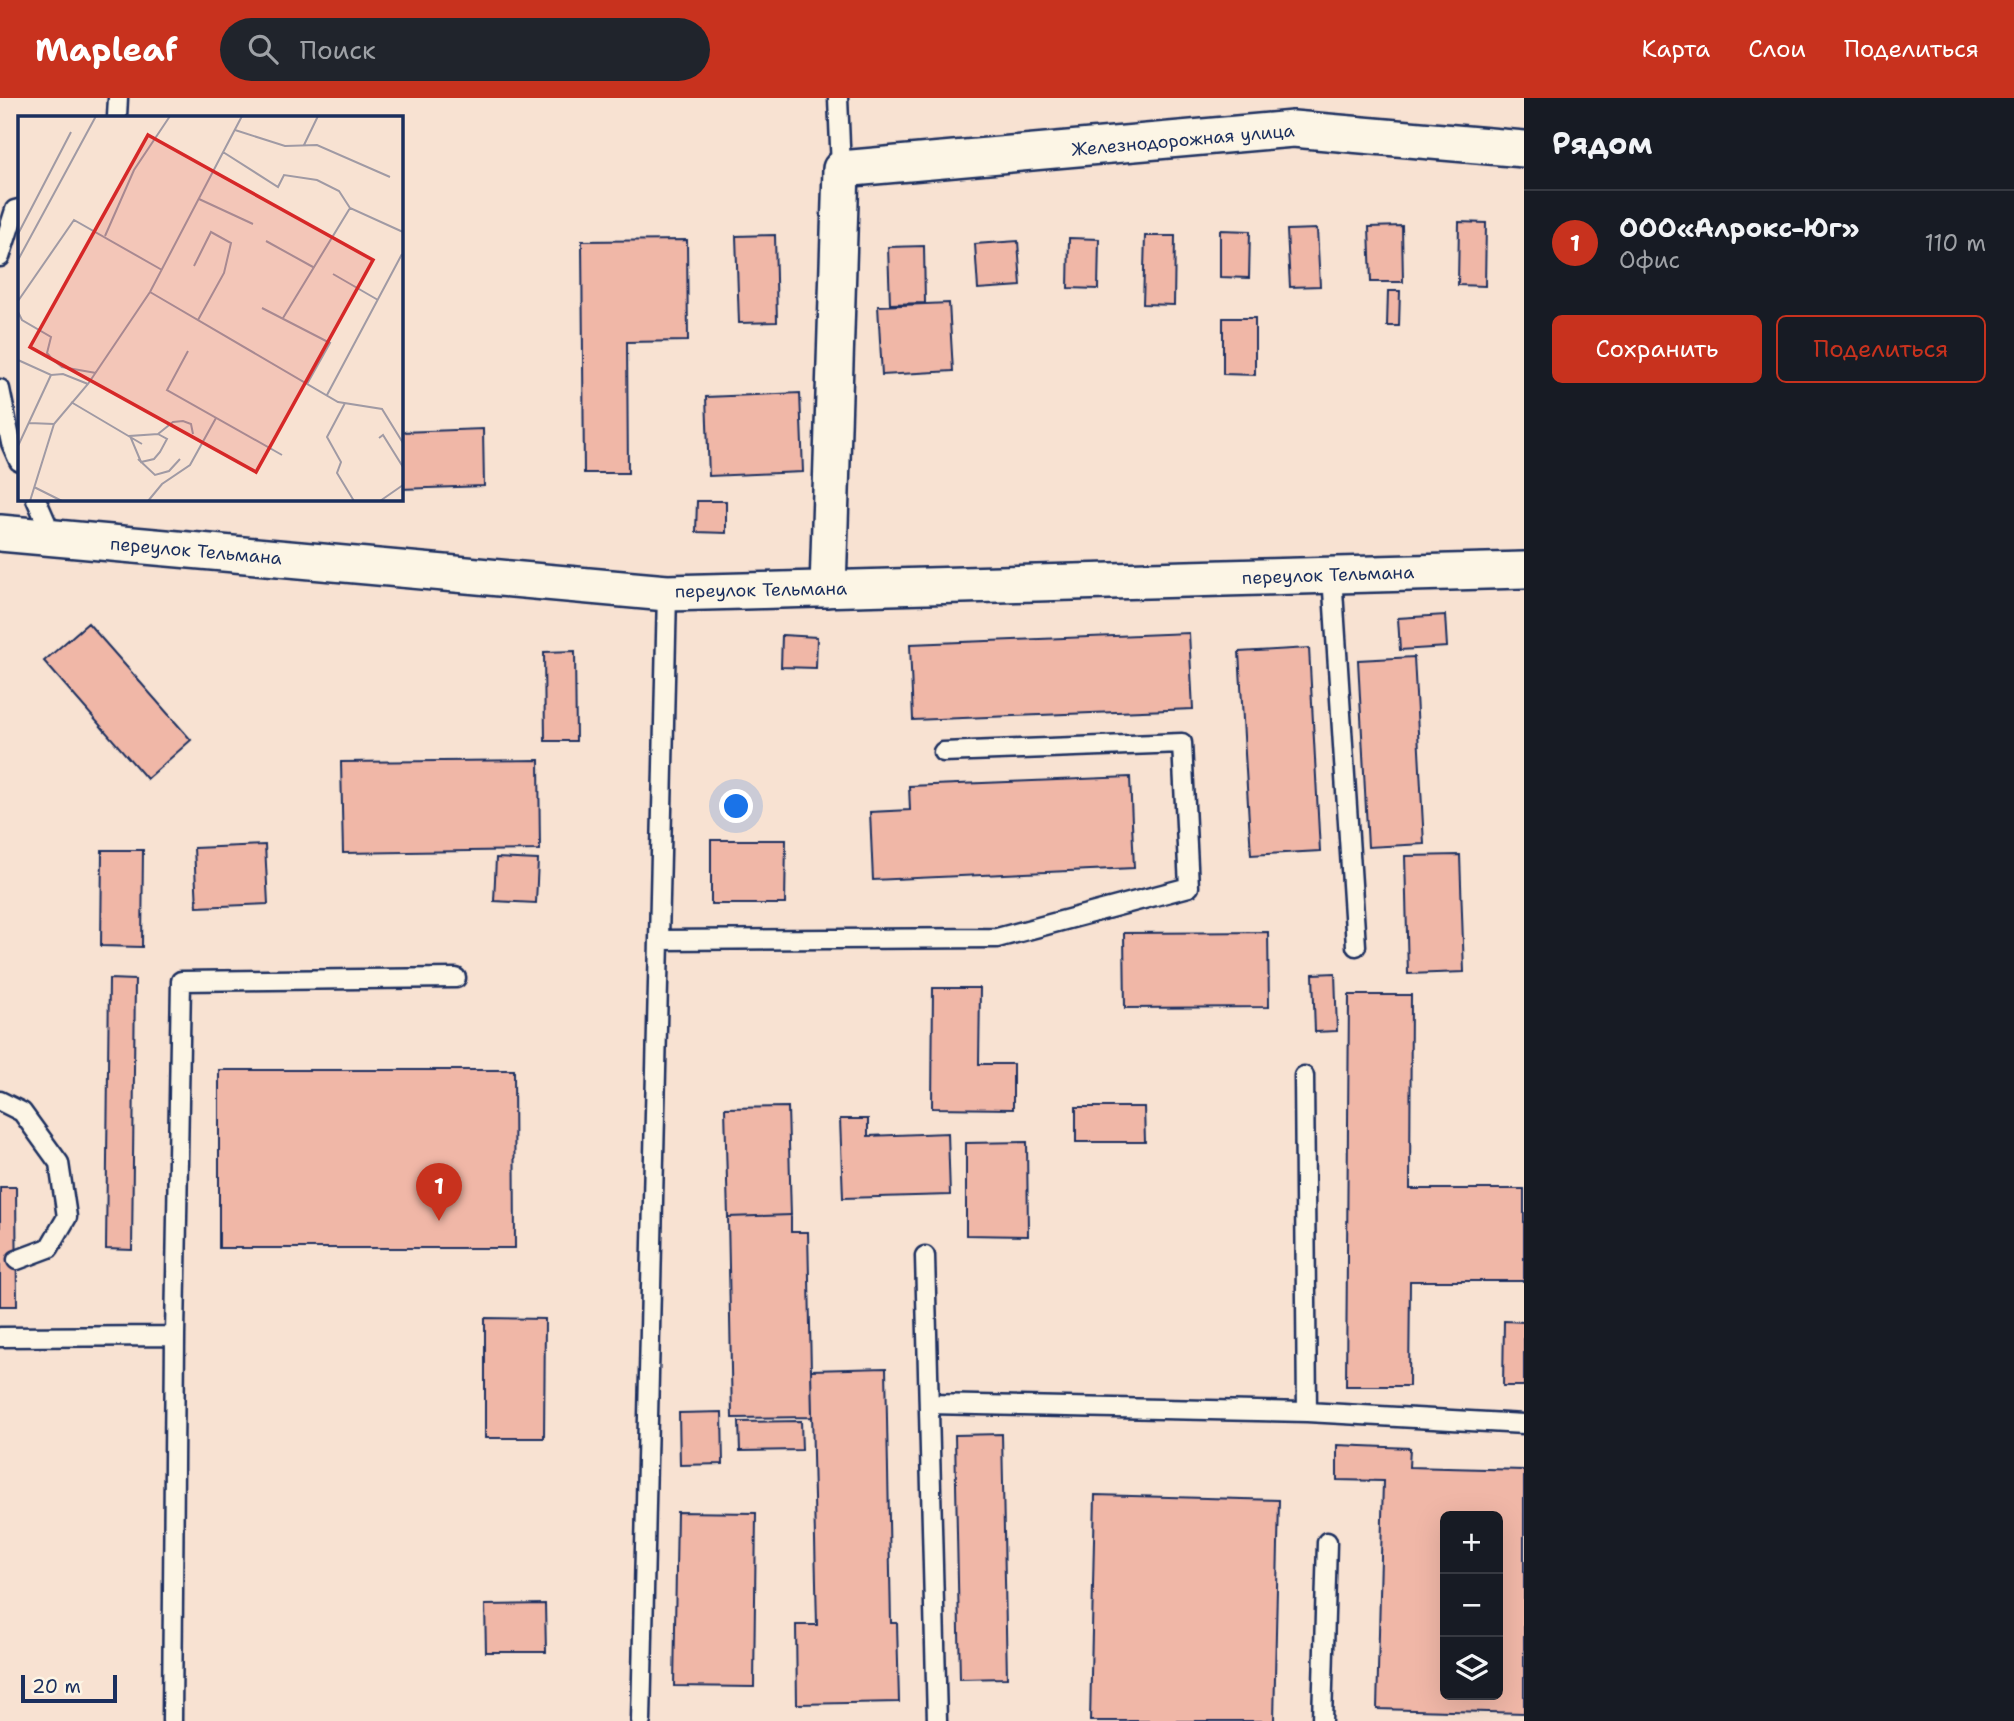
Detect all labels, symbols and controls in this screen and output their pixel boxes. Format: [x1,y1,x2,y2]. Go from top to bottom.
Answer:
search box [220,18,710,81]
text: Mapleaf [35,27,178,72]
icon: search [244,30,282,68]
text: Поиск [300,32,376,67]
text: Карта [1642,33,1710,65]
text: Слои [1748,33,1806,65]
text: Поделиться [1844,33,1979,65]
inset map [18,116,402,500]
street label: Железнодорожная улица [1071,118,1295,162]
text: Рядом [1552,123,1652,164]
text: ООО«Алрокс-Юг» [1619,210,1860,245]
text: 1 [1570,228,1580,258]
text: 110 m [1924,228,1986,258]
text: Офис [1619,245,1680,275]
button: Сохранить [1552,315,1762,383]
button: Поделиться [1776,315,1986,383]
street label: переулок Тельмана [109,532,283,570]
street label: переулок Тельмана [1241,560,1415,590]
street label: переулок Тельмана [675,576,847,604]
your location [719,789,753,823]
pin: 1 [416,1163,462,1221]
map controls [1440,1511,1503,1700]
button: + [1440,1511,1503,1574]
button: − [1440,1574,1503,1637]
button: layers [1440,1637,1503,1700]
scale bar [21,1672,117,1704]
text: 20 m [32,1674,81,1699]

